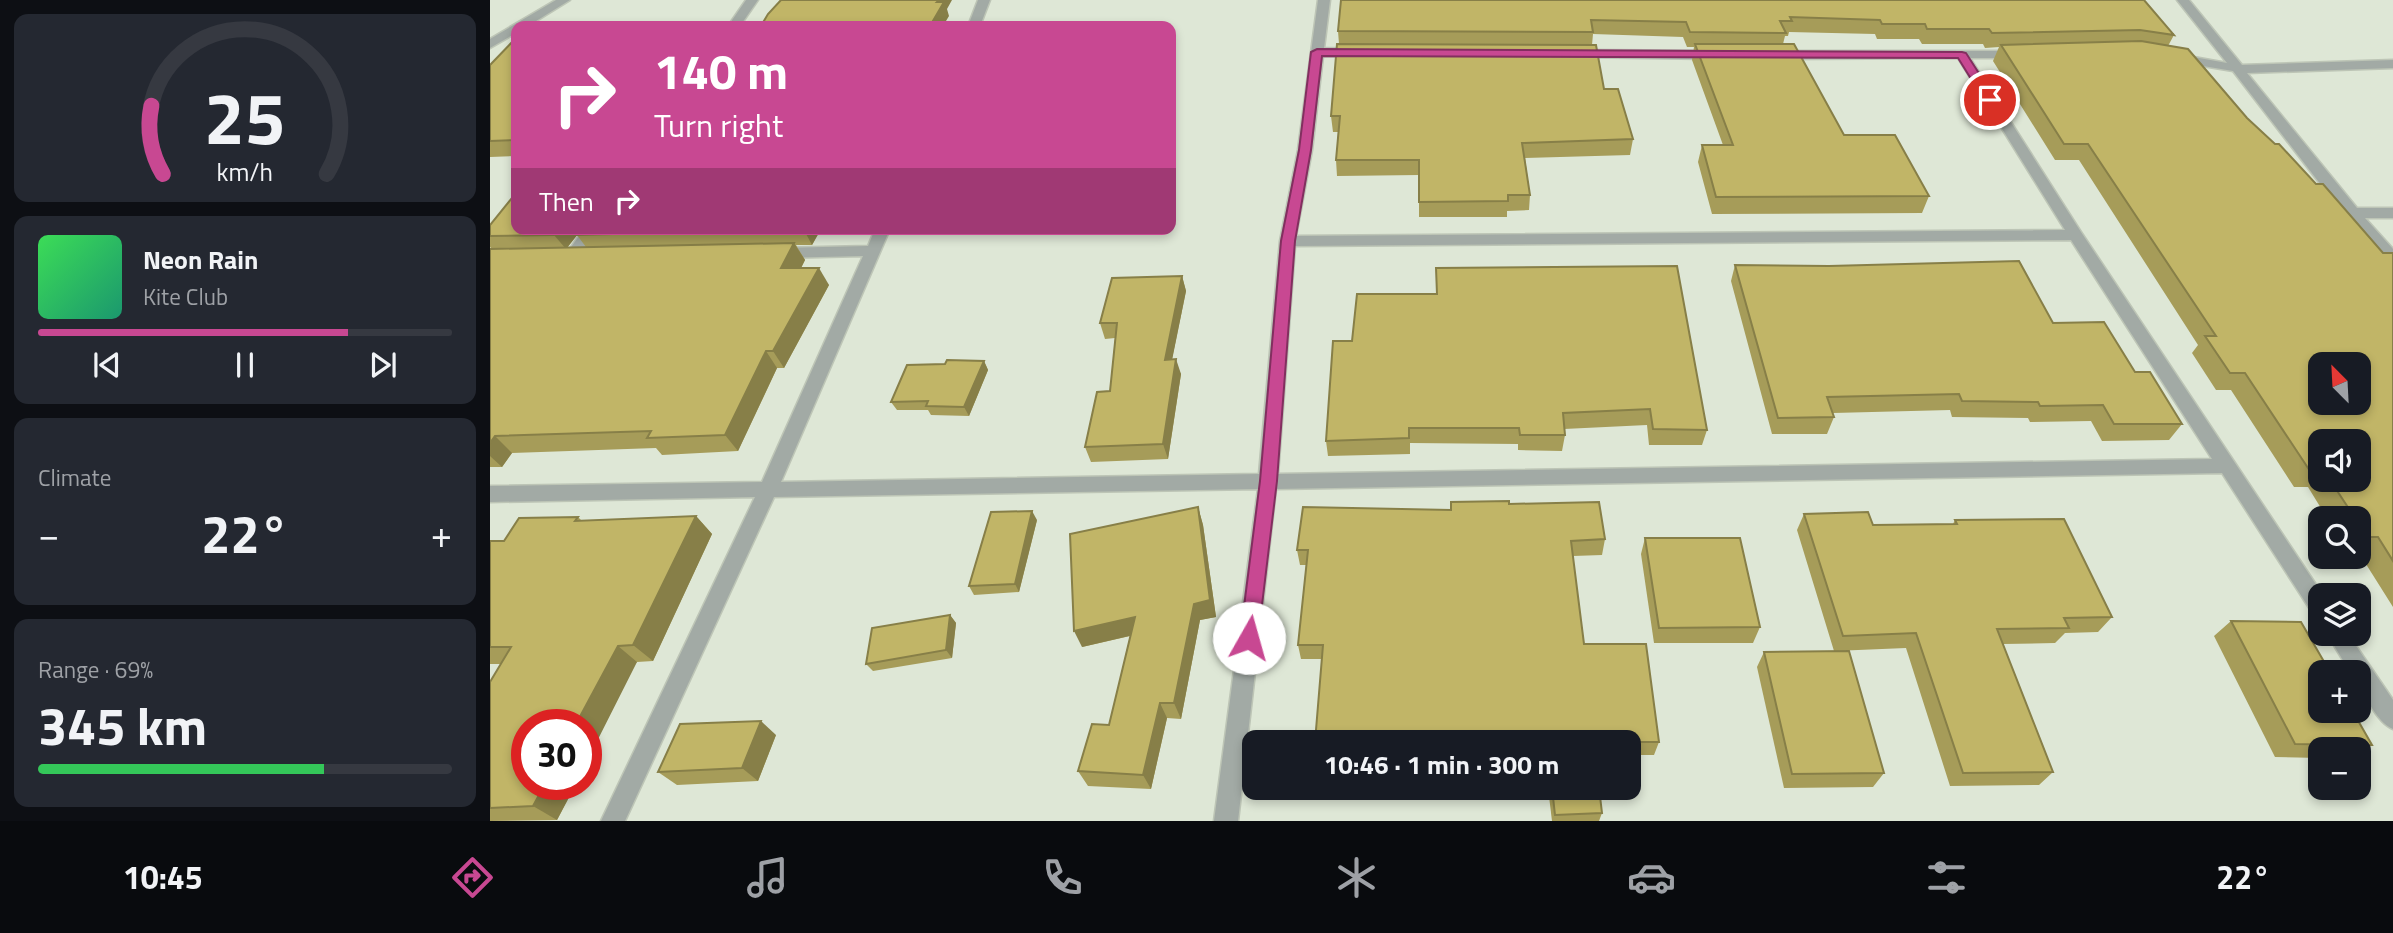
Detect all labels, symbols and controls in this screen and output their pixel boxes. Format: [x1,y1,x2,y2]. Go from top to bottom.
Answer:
text: 140 m [654,33,788,108]
icon: right [539,49,630,140]
text: 25 [204,62,286,172]
pin [1960,70,2020,130]
icon: arrive [1971,81,2009,119]
text: Turn right [654,101,783,149]
text: km/h [217,153,273,191]
text: Then [539,182,594,221]
icon: right [608,182,646,220]
text: Neon Rain [143,240,258,279]
text: Kite Club [143,279,228,314]
icon: previous [88,346,126,384]
icon: pause [226,346,264,384]
icon: next [364,346,402,384]
north arrow [2308,352,2371,415]
map controls [2308,352,2371,800]
button: sound [2308,429,2371,492]
text: Climate [38,460,111,495]
text: 22° [201,494,289,573]
text: − [38,505,59,563]
text: + [431,505,452,563]
button: search [2308,506,2371,569]
button: layers [2308,583,2371,646]
position arrow [1212,601,1286,675]
text: Range · 69% [38,652,153,687]
button: + [2308,660,2371,723]
text: 345 km [38,686,207,765]
speed limit sign: 30 [511,709,602,800]
button: − [2308,737,2371,800]
text: 10:46 · 1 min · 300 m [1324,745,1559,784]
text: 10:45 [123,853,203,901]
icon: directions [448,853,497,902]
icon: music [743,853,792,902]
icon: phone [1038,853,1087,902]
icon: climate [1332,853,1381,902]
icon: car [1627,853,1676,902]
icon: filters [1922,853,1971,902]
text: 22° [2216,853,2270,901]

